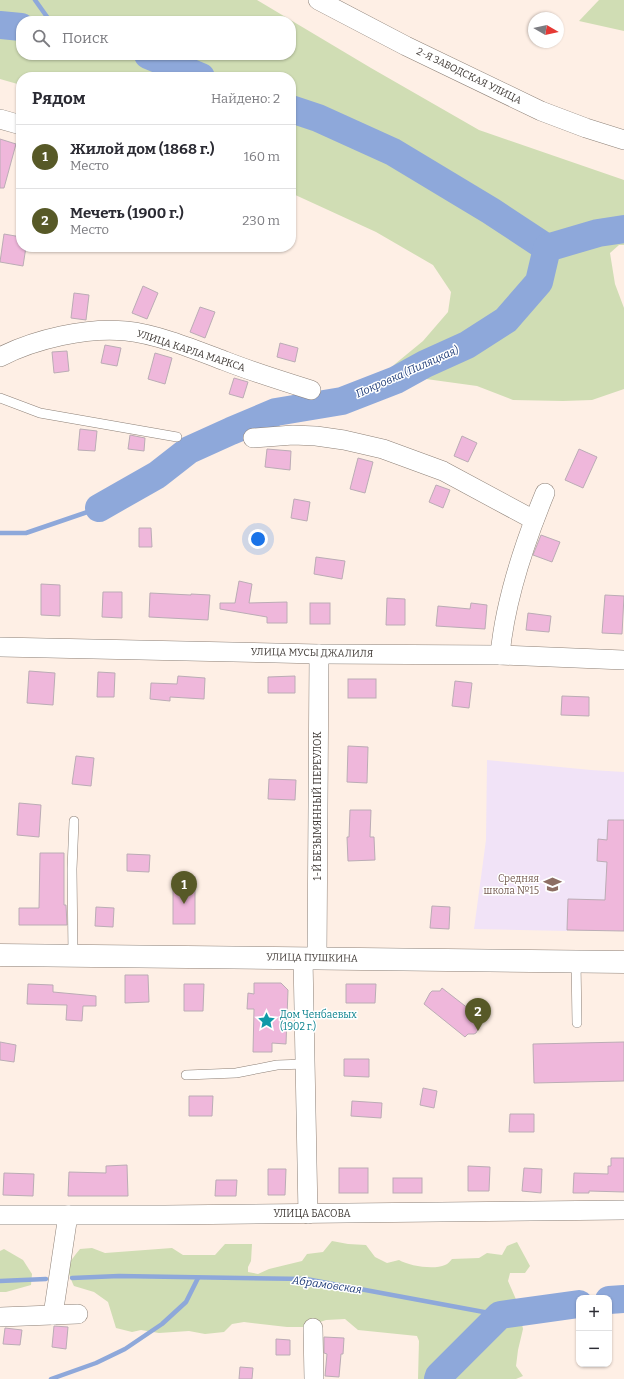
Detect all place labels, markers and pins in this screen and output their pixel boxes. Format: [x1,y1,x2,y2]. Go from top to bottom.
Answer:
pin: 1 [171,871,197,904]
place label: Средняя школа №15 [484,873,539,897]
school or university icon: Средняя школа №15 [542,875,562,895]
pin: 2 [465,998,491,1031]
place label: Дом Ченбаевых (1902 г.) [280,1008,357,1033]
place icon: Дом Ченбаевых (1902 г.) [257,1011,277,1031]

